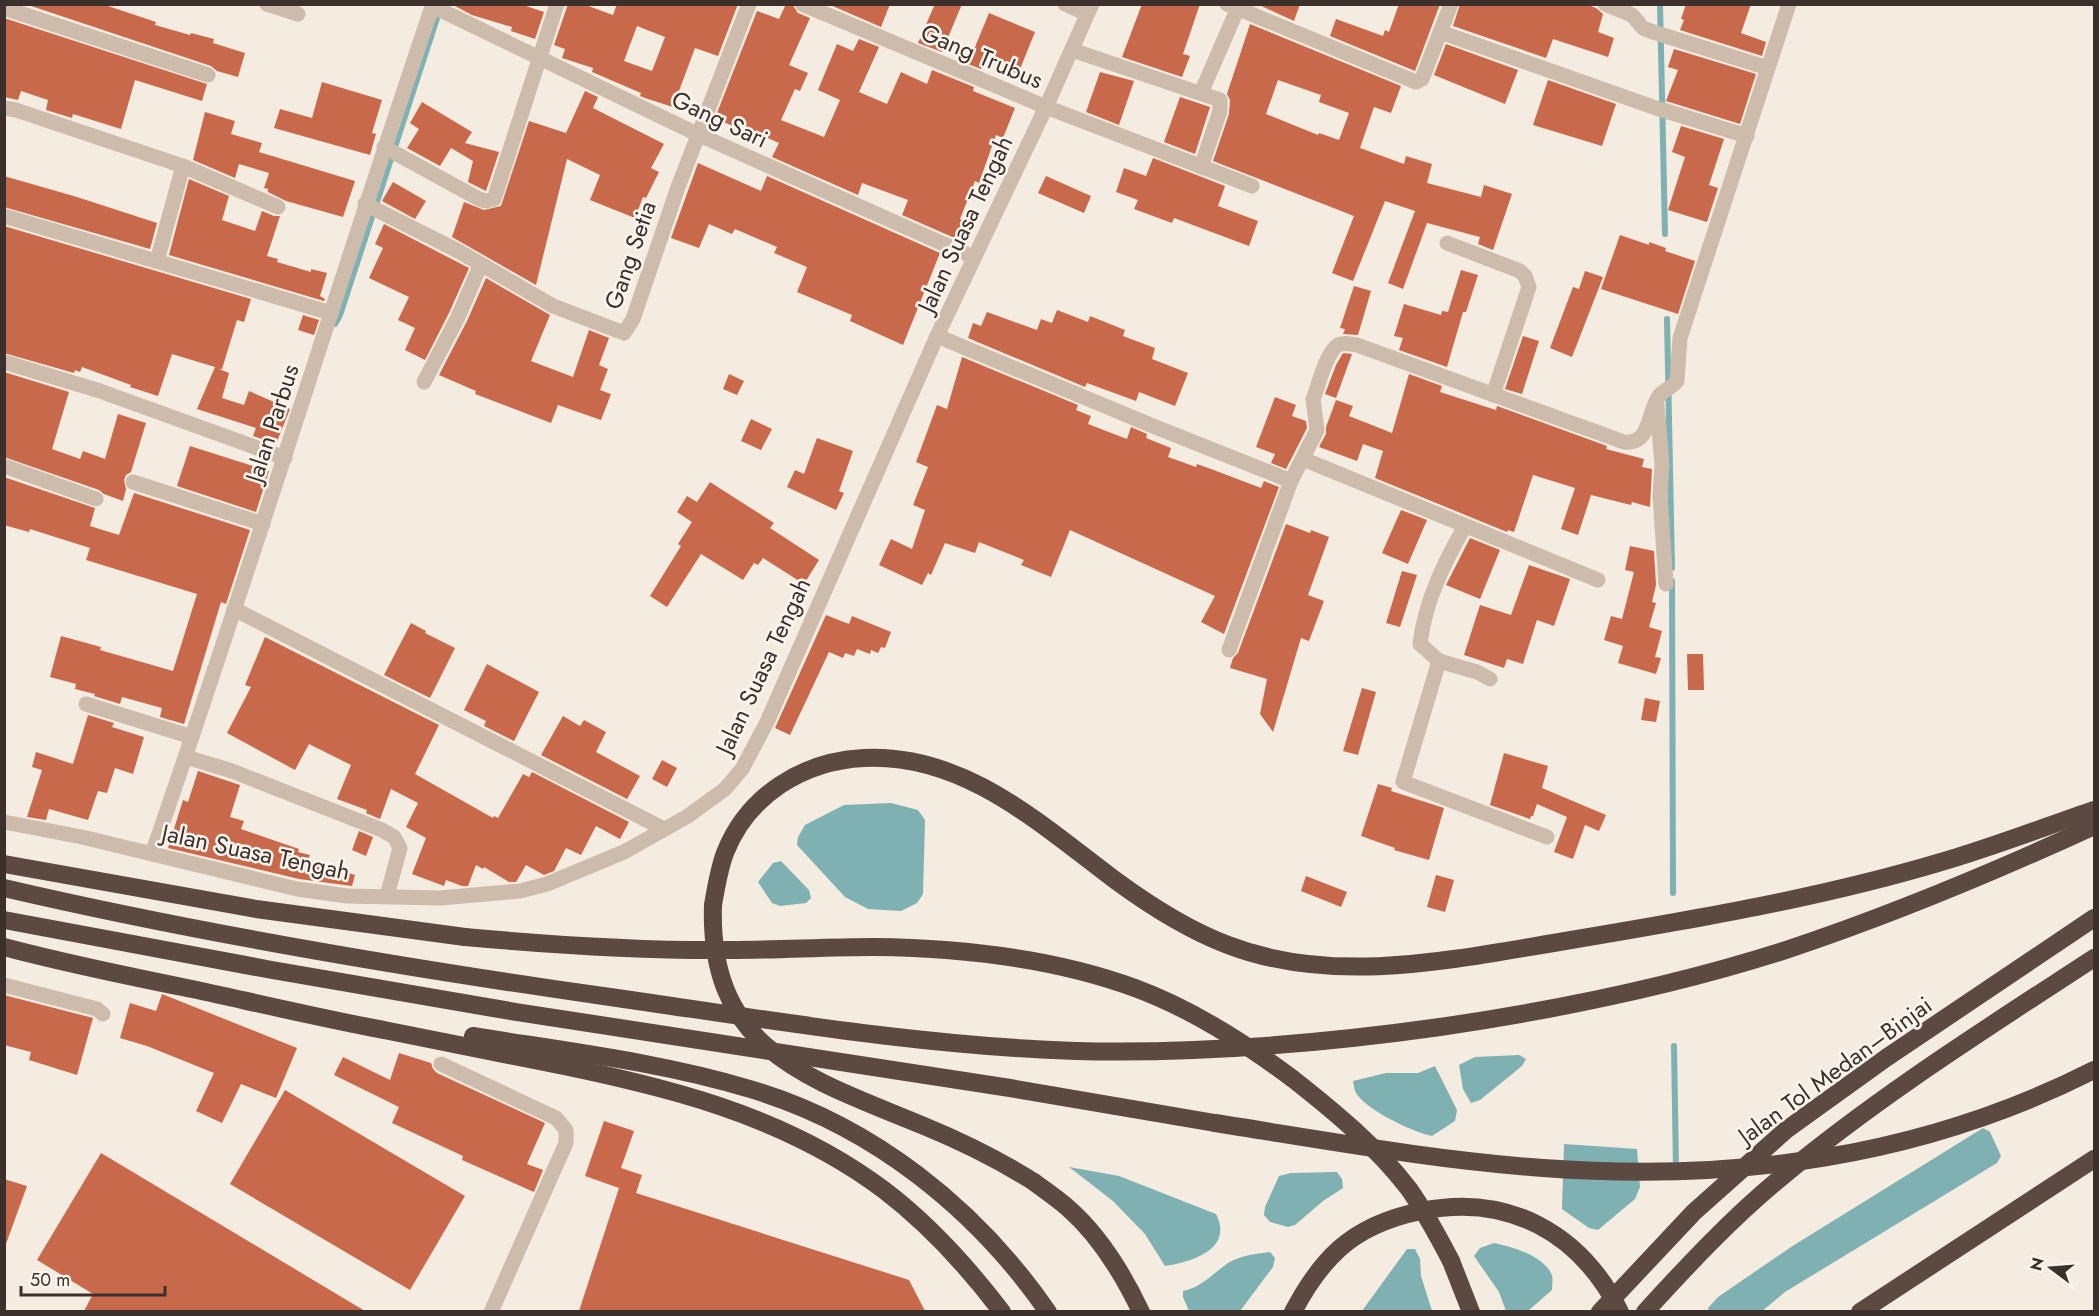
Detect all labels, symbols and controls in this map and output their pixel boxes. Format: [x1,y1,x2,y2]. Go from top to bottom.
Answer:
street label: Gang Trubus [915,15,1049,97]
street label: Gang Sari [666,81,774,157]
street label: Jalan Suasa Tengah [907,130,1021,321]
street label: Gang Setia [595,196,665,314]
street label: Jalan Parbus [236,359,308,489]
street label: Jalan Suasa Tengah [705,572,819,763]
street label: Jalan Suasa Tengah [156,814,353,889]
street label: Jalan Tol Medan–Binjai [1728,988,1939,1154]
north arrow [2021,1238,2081,1298]
text: N [2024,1255,2050,1273]
scale bar [21,1259,165,1297]
text: 50 m [30,1267,70,1293]

